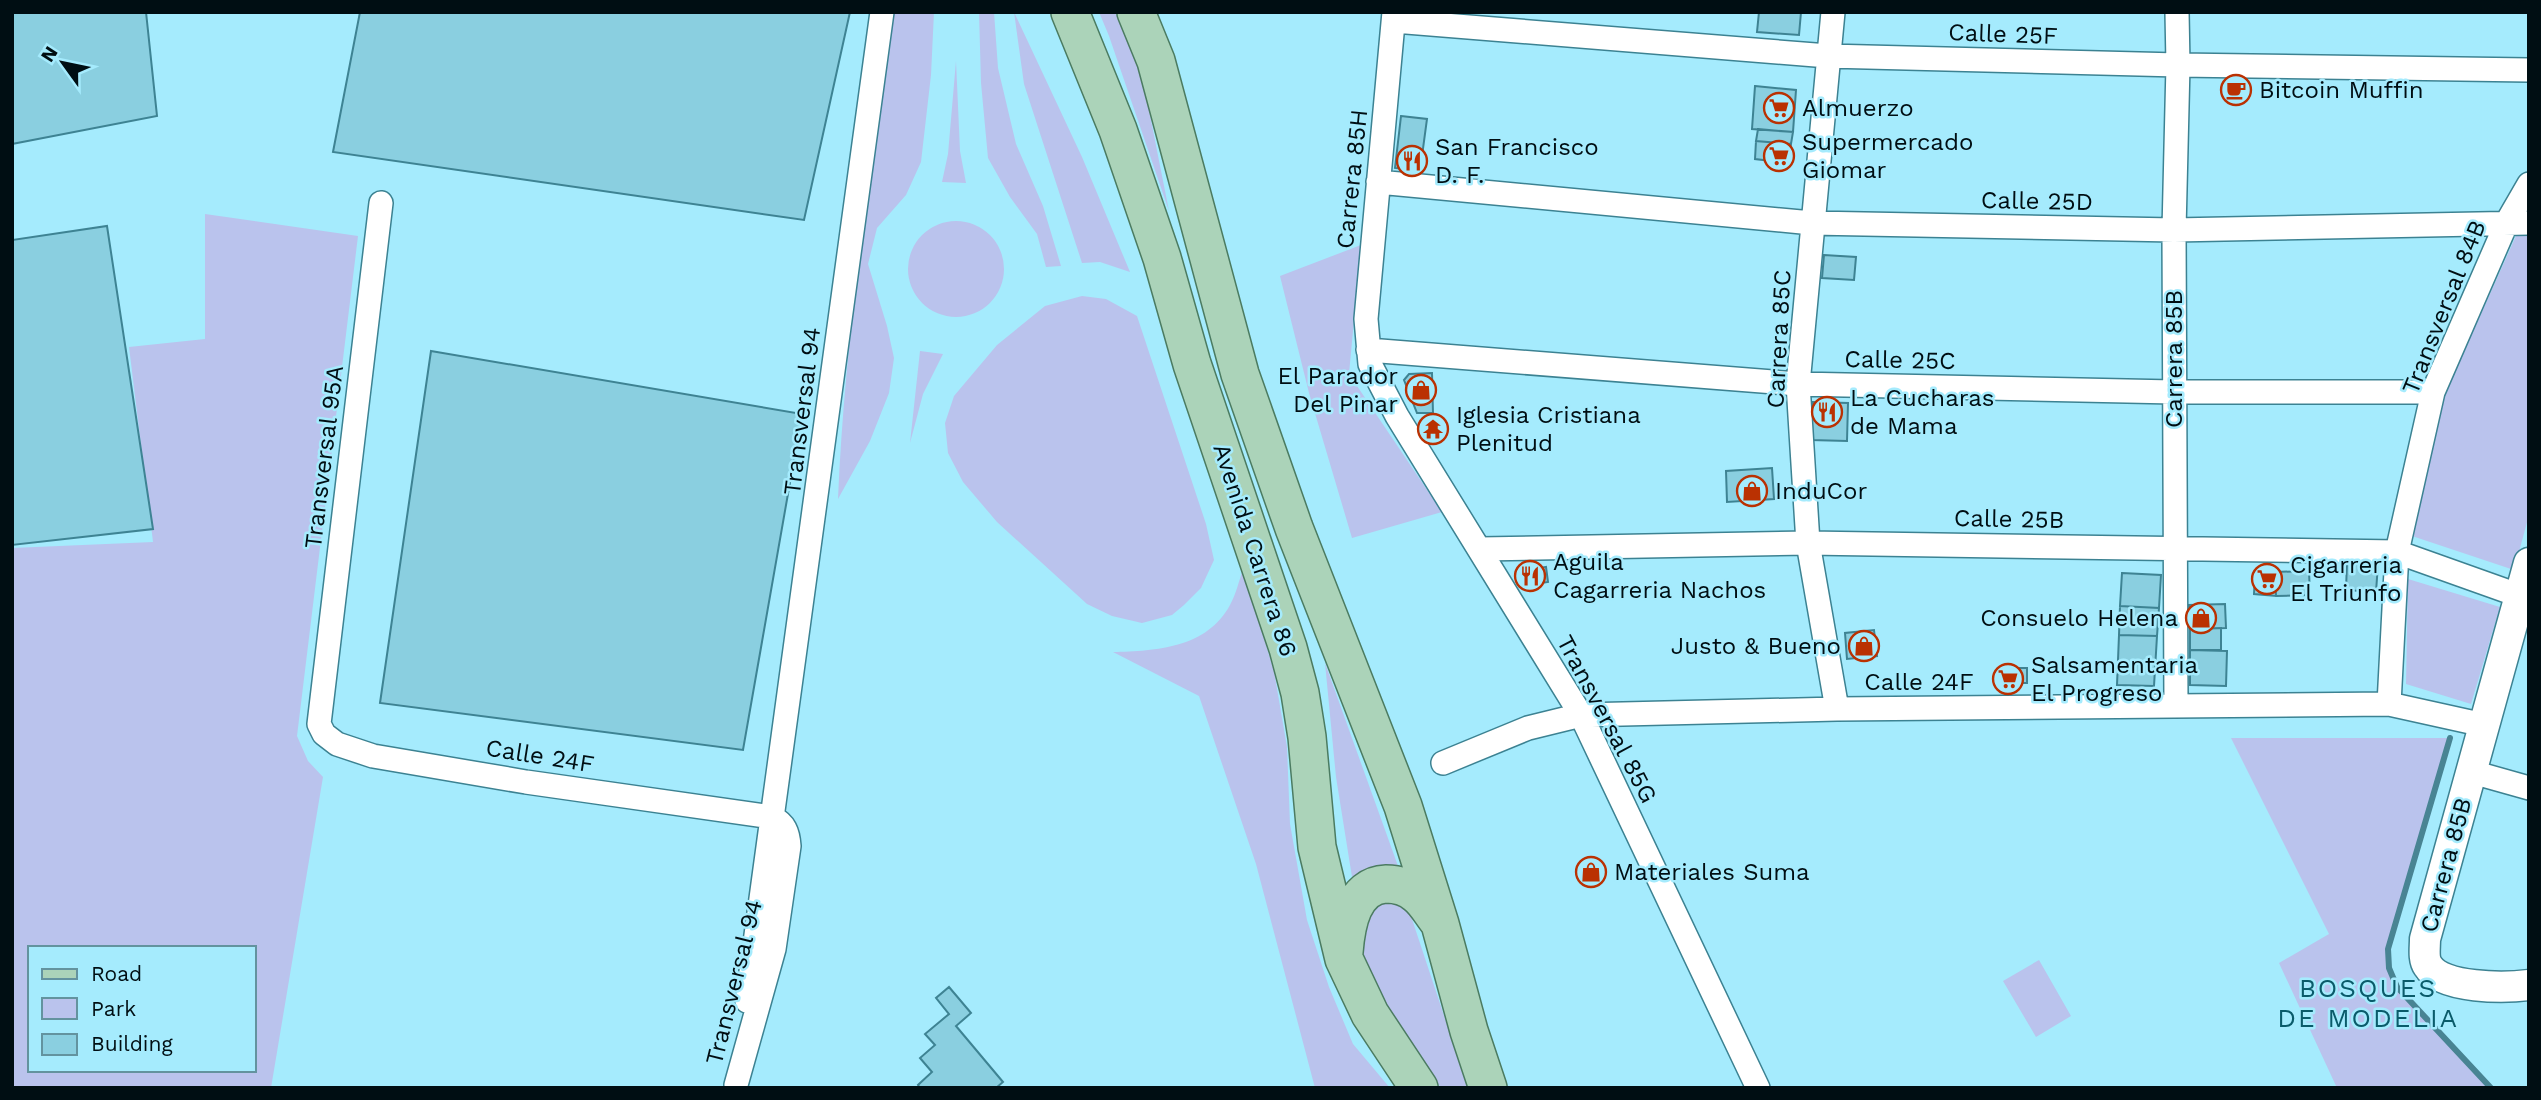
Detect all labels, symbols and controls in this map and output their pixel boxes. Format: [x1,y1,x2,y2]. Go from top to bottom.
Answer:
street label: Calle 25F [1948,18,2058,50]
north arrow [28,28,98,98]
text: N [36,42,63,66]
cafe icon: Bitcoin Muffin [2219,73,2253,107]
place label: Bitcoin Muffin [2259,76,2424,104]
supermarket icon: Almuerzo [1762,91,1796,125]
place label: Almuerzo [1802,94,1914,122]
street label: Carrera 85H [1331,108,1373,250]
place label: Supermercado Giomar [1802,128,1973,184]
place label: San Francisco D. F. [1435,133,1599,189]
supermarket icon: Supermercado Giomar [1762,139,1796,173]
restaurant icon: San Francisco D. F. [1395,144,1429,178]
street label: Calle 25D [1981,186,2093,216]
street label: Transversal 84B [2396,216,2492,398]
street label: Carrera 85C [1761,269,1797,409]
street label: Carrera 85B [2160,290,2188,428]
street label: Transversal 94 [778,325,826,497]
street label: Calle 25C [1844,345,1956,375]
place label: El Parador Del Pinar [1277,362,1398,418]
street label: Transversal 95A [299,364,349,550]
shop icon: El Parador Del Pinar [1404,373,1438,407]
place label: La Cucharas de Mama [1850,384,1994,440]
restaurant icon: La Cucharas de Mama [1810,395,1844,429]
place label: Iglesia Cristiana Plenitud [1456,401,1641,457]
temple icon: Iglesia Cristiana Plenitud [1416,412,1450,446]
street label: Avenida Carrera 86 [1207,440,1303,660]
shop icon: InduCor [1735,474,1769,508]
place label: InduCor [1775,477,1867,505]
street label: Calle 25B [1954,504,2064,534]
place label: Aguila Cagarreria Nachos [1553,548,1766,604]
place label: Cigarreria El Triunfo [2290,551,2402,607]
restaurant icon: Aguila Cagarreria Nachos [1513,559,1547,593]
supermarket icon: Cigarreria El Triunfo [2250,562,2284,596]
shop icon: Consuelo Helena [2184,601,2218,635]
place label: Consuelo Helena [1980,604,2178,632]
shop icon: Justo & Bueno [1847,629,1881,663]
street label: Transversal 85G [1551,630,1663,808]
place label: Justo & Bueno [1671,632,1841,660]
place label: Salsamentaria El Progreso [2031,651,2198,707]
supermarket icon: Salsamentaria El Progreso [1991,662,2025,696]
street label: Calle 24F [1864,668,1974,696]
street label: Calle 24F [484,734,596,778]
street label: Carrera 85B [2415,795,2477,935]
shop icon: Materiales Suma [1574,855,1608,889]
place label: Materiales Suma [1614,858,1810,886]
street label: Transversal 94 [700,897,768,1067]
legend [28,946,256,1072]
text: Road [91,961,142,986]
district label: BOSQUES DE MODELIA [2277,973,2459,1033]
text: Park [91,996,136,1021]
text: Building [91,1031,173,1056]

